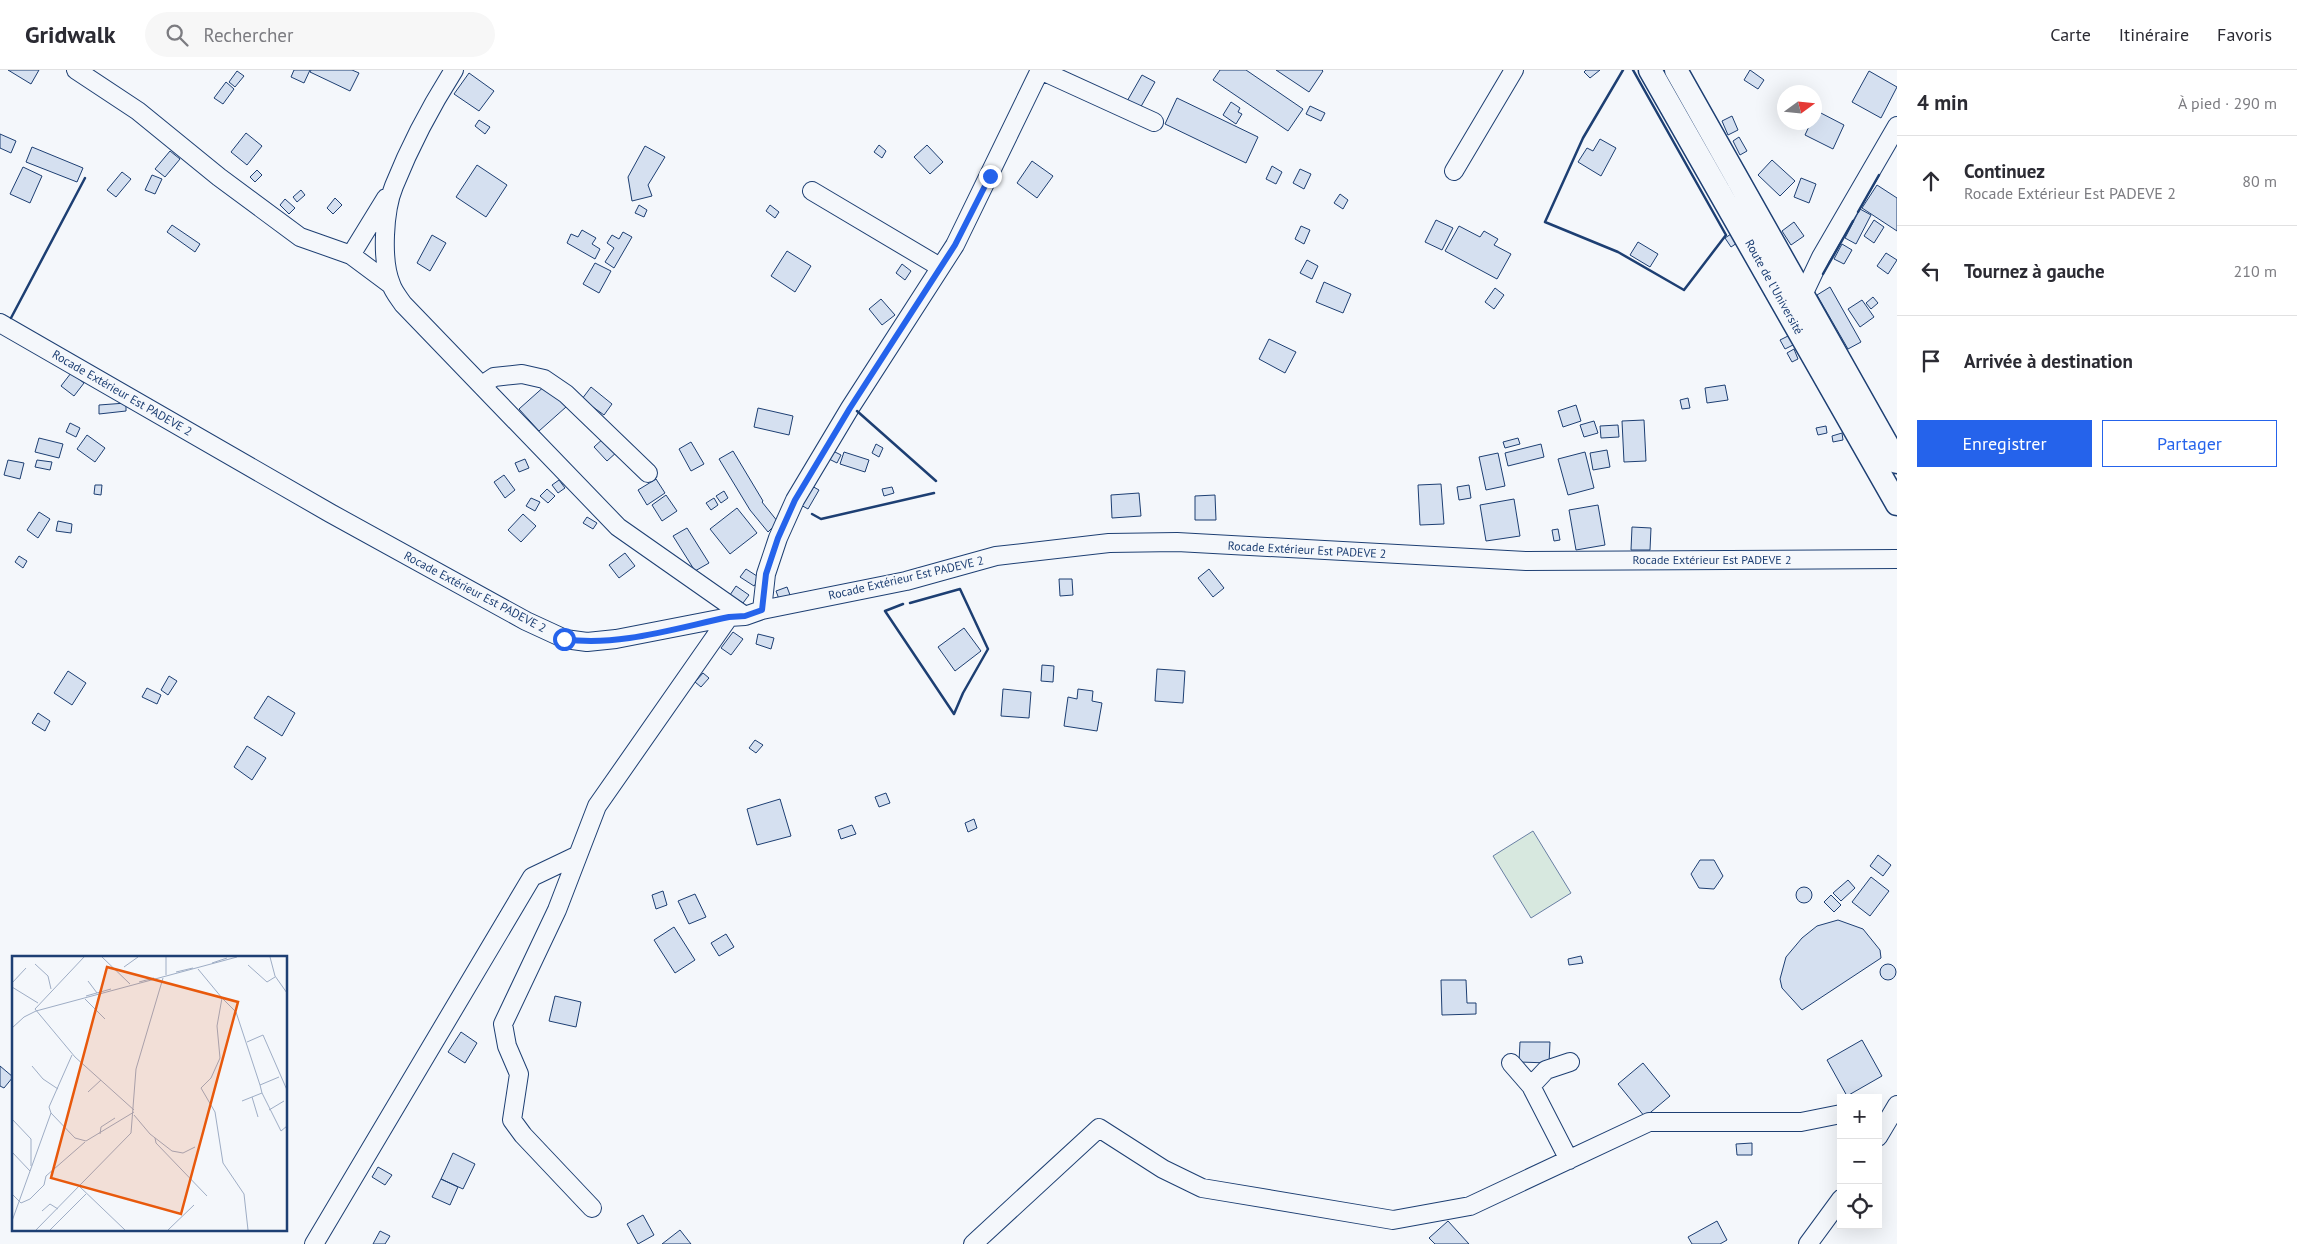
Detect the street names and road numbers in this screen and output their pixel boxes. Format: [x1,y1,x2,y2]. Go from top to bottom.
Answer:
street label: Route de l'Université [1742,237,1807,337]
street label: Rocade Extérieur Est PADEVE 2 [50,346,195,439]
street label: Rocade Extérieur Est PADEVE 2 [1227,538,1387,561]
street label: Rocade Extérieur Est PADEVE 2 [402,548,549,635]
street label: Rocade Extérieur Est PADEVE 2 [827,552,985,603]
street label: Rocade Extérieur Est PADEVE 2 [1633,552,1791,567]

